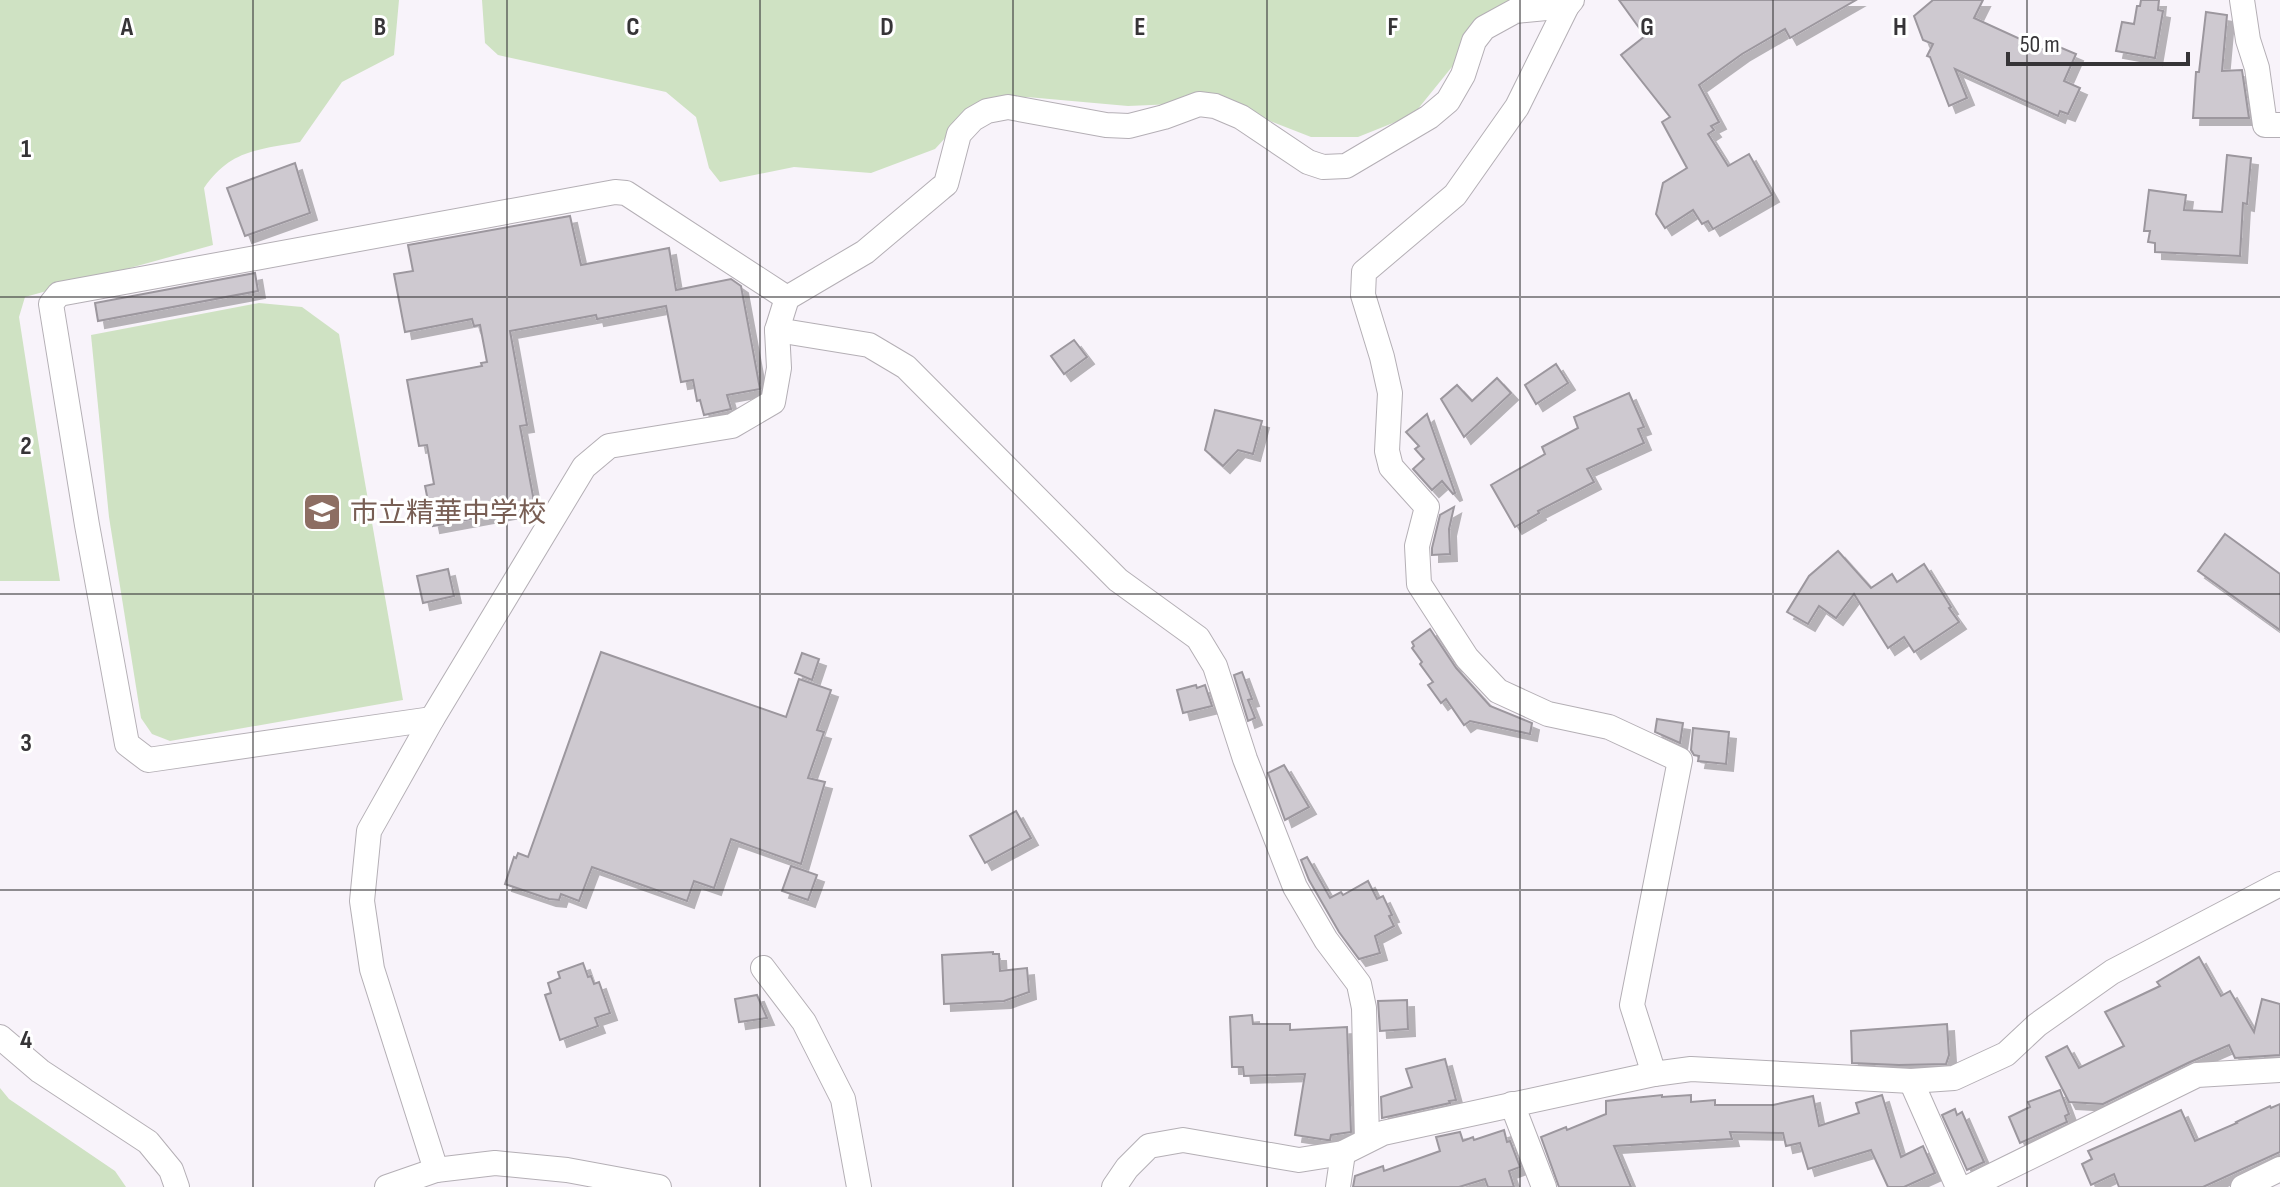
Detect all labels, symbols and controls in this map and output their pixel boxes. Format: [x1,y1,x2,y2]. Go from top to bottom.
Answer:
text: A [120,12,134,43]
text: B [374,12,386,43]
text: C [626,12,640,43]
text: D [880,12,894,43]
text: E [1134,12,1146,43]
text: F [1388,12,1399,43]
text: G [1640,12,1654,43]
text: H [1893,12,1907,43]
scale bar [2008,16,2188,66]
text: 50 m [2020,30,2060,59]
text: 1 [21,134,31,165]
text: 2 [20,431,32,462]
school or university icon: 市立精華中学校 [301,491,343,533]
place label: 市立精華中学校 [350,497,546,530]
text: 3 [20,728,32,759]
text: 4 [20,1025,32,1056]

